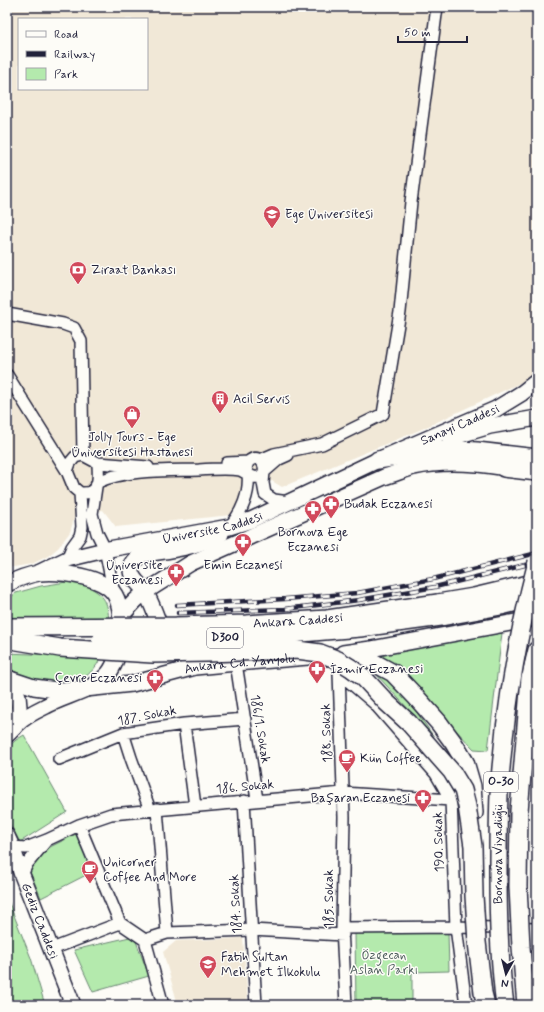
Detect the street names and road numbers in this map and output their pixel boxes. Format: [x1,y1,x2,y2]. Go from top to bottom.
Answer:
street label: Sanayi Caddesi [418,400,503,449]
street label: Üniversite Caddesi [161,507,265,548]
street label: Ankara Caddesi [252,608,344,632]
road number: D300 [207,628,243,648]
street label: Ankara Cd. Yanyolu [182,650,296,678]
street label: 186/1. Sokak [246,693,274,765]
street label: 187. Sokak [116,702,178,730]
street label: 188. Sokak [317,703,337,763]
road number: O-30 [484,772,518,792]
street label: 186. Sokak [215,776,275,798]
street label: Bornova Viyadüğü [489,804,507,904]
street label: 190. Sokak [429,811,449,873]
street label: 185. Sokak [321,869,338,929]
street label: 184. Sokak [226,873,246,934]
street label: Gediz Caddesi [17,880,63,961]

